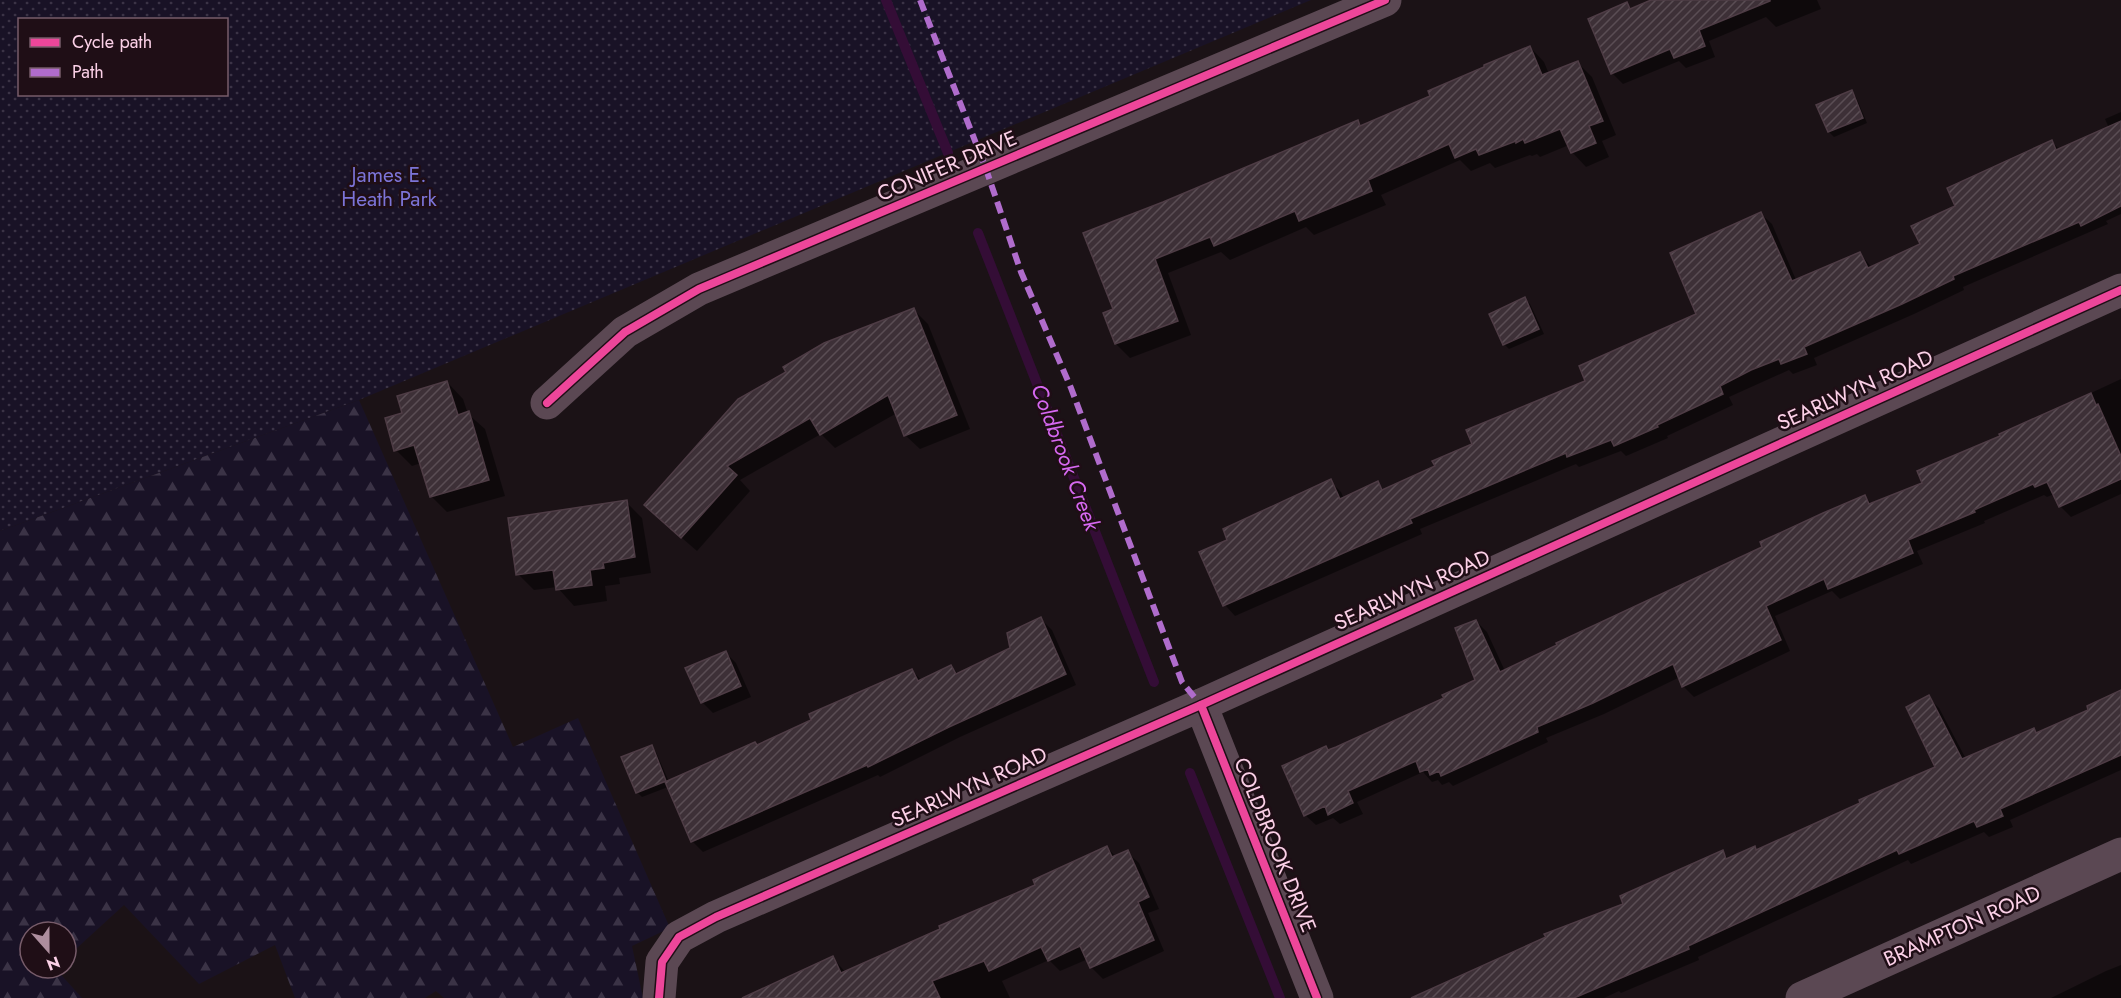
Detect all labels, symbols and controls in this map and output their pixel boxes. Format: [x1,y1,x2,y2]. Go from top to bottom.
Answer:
legend [18,18,228,96]
text: Cycle path [72,29,152,55]
text: Path [72,59,104,85]
street label: CONIFER DRIVE [873,123,1021,209]
park label: James E. Heath Park [341,160,438,214]
street label: SEARLWYN ROAD [1772,342,1938,438]
water label: Coldbrook Creek [1023,379,1109,537]
street label: SEARLWYN ROAD [1329,542,1495,638]
street label: SEARLWYN ROAD [886,739,1052,835]
street label: COLDBROOK DRIVE [1226,753,1324,937]
street label: BRAMPTON ROAD [1879,878,2045,974]
north arrow [18,920,78,980]
text: N [43,951,63,977]

